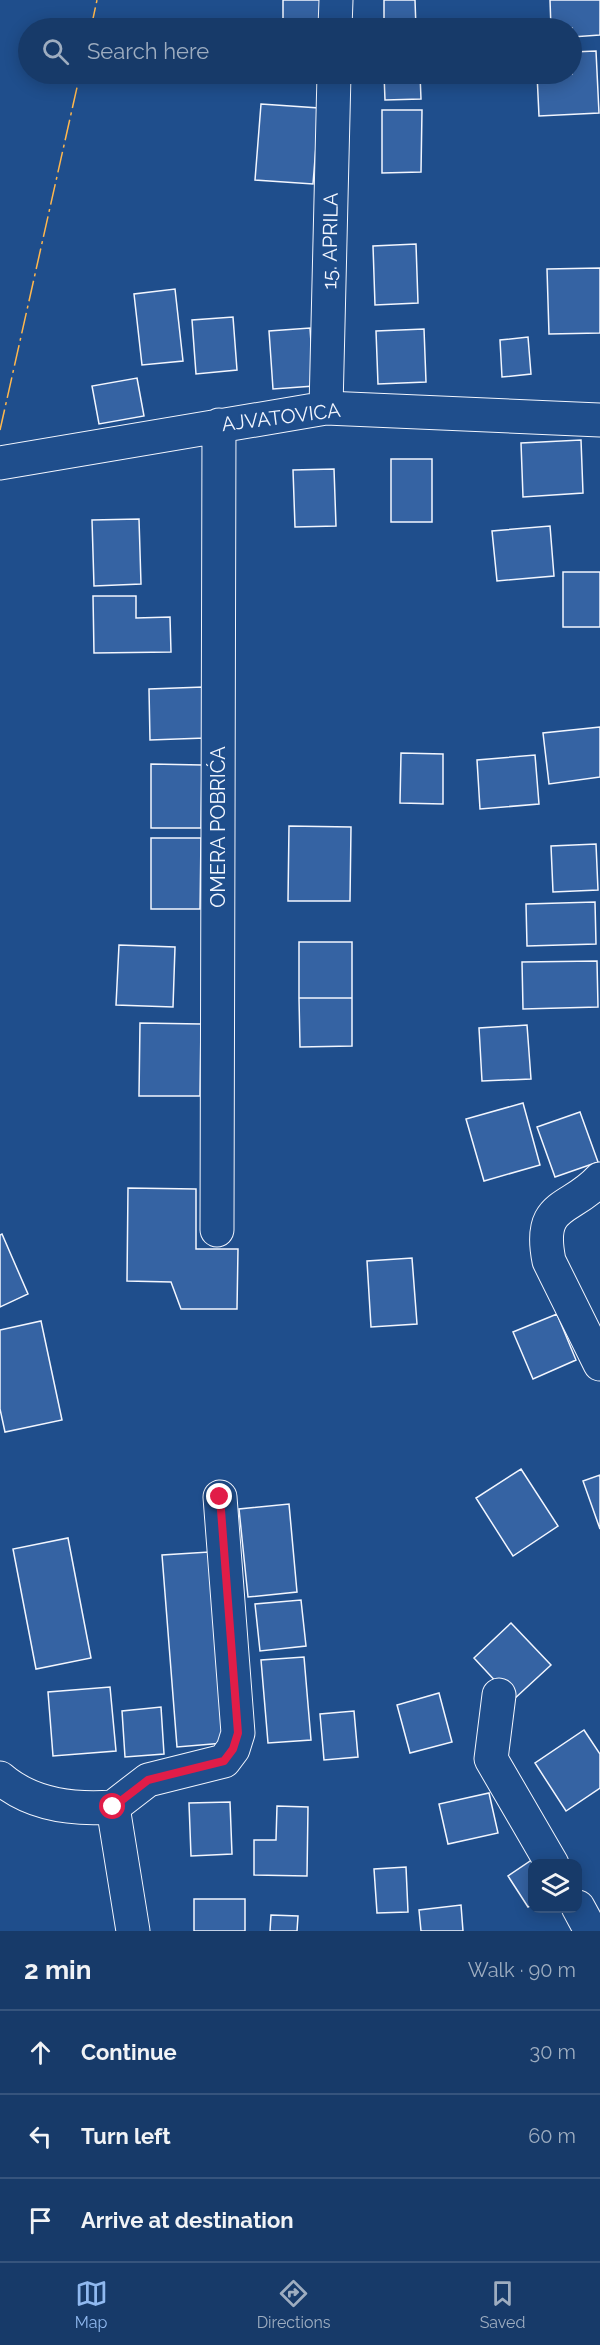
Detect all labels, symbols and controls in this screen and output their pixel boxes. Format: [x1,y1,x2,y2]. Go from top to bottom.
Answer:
search box [18,18,582,84]
icon: search [39,35,72,68]
text: Search here [87,38,209,64]
street label: 15. APRILA [317,192,343,290]
street label: AJVATOVICA [220,398,342,436]
street label: OMERA POBRIĆA [206,746,230,908]
route end [206,1483,232,1509]
route start [99,1793,125,1819]
map controls [528,1859,582,1913]
button: layers [528,1859,582,1913]
text: 2 min [24,1955,91,1985]
text: Walk · 90 m [468,1958,576,1982]
icon: ahead [24,2036,57,2069]
text: Continue [81,2039,177,2065]
text: 30 m [530,2040,576,2064]
icon: left [24,2120,57,2153]
text: Turn left [81,2123,171,2149]
text: 60 m [528,2124,576,2148]
icon: arrive [24,2204,57,2237]
text: Arrive at destination [81,2207,294,2233]
tab: Map [75,2277,108,2332]
tab: Directions [257,2277,331,2332]
tab: Saved [480,2277,525,2332]

